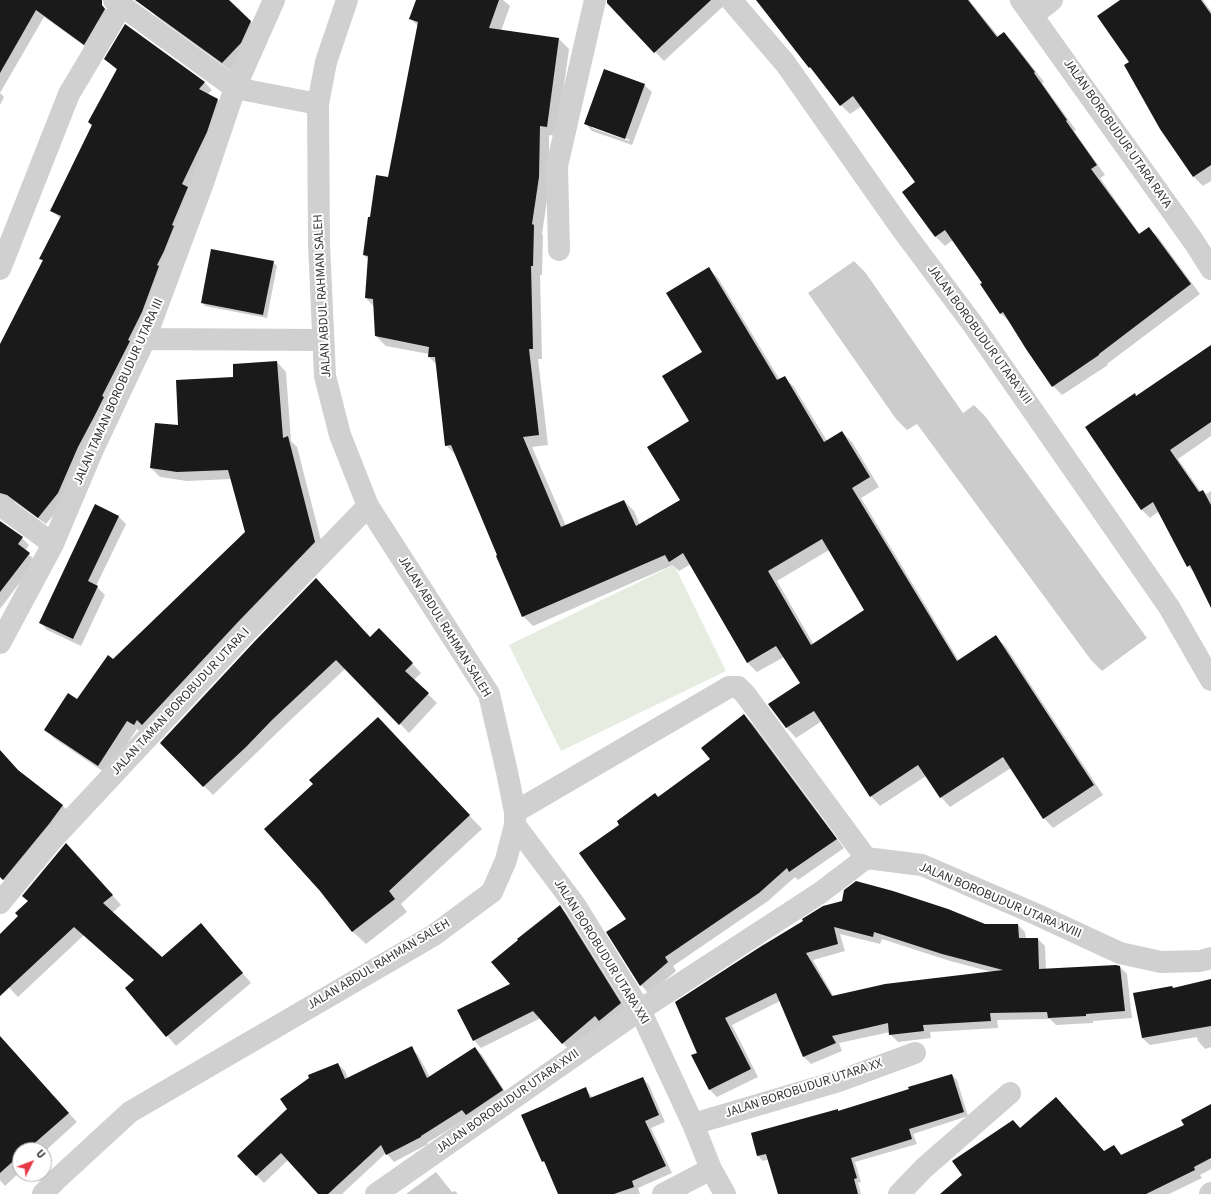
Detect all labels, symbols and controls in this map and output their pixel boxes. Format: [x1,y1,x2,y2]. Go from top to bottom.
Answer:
street label: JALAN BOROBUDUR UTARA RAYA [1059,56,1175,212]
street label: JALAN ABDUL RAHMAN SALEH [311,214,335,378]
street label: JALAN BOROBUDUR UTARA XIII [923,262,1035,408]
street label: JALAN TAMAN BOROBUDUR UTARA III [71,296,167,488]
street label: JALAN ABDUL RAHMAN SALEH [394,553,494,701]
street label: JALAN TAMAN BOROBUDUR UTARA I [109,625,253,779]
street label: JALAN BOROBUDUR UTARA XVIII [916,860,1084,942]
street label: JALAN BOROBUDUR UTARA XXI [550,877,652,1027]
street label: JALAN ABDUL RAHMAN SALEH [305,916,453,1014]
street label: JALAN BOROBUDUR UTARA XVII [433,1046,583,1158]
street label: JALAN BOROBUDUR UTARA XX [723,1056,885,1122]
north arrow [12,1142,52,1182]
text: U [33,1147,49,1162]

